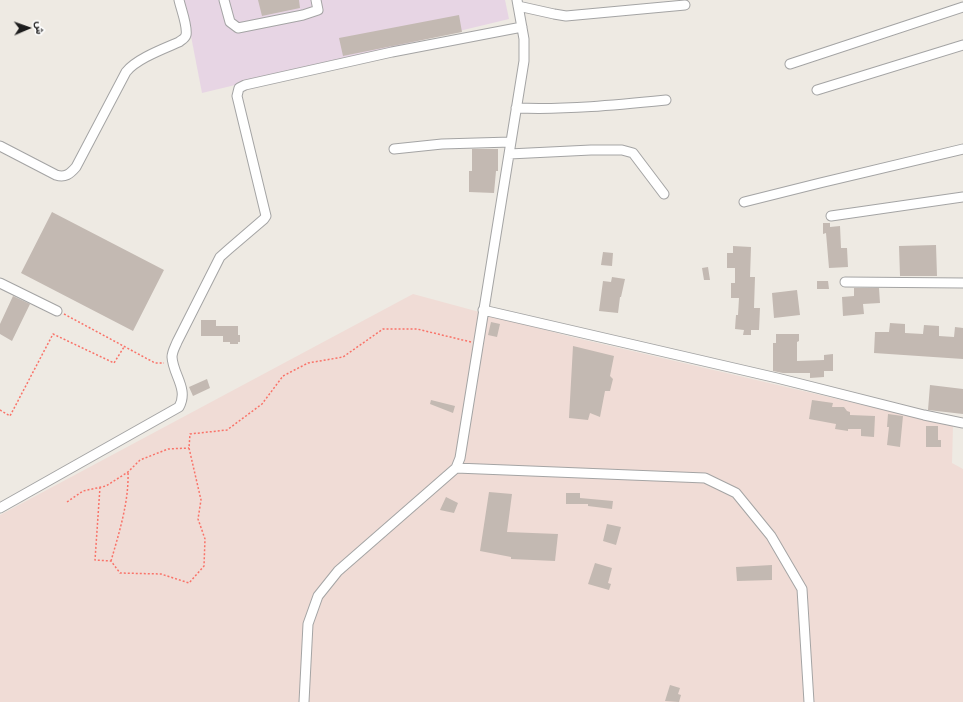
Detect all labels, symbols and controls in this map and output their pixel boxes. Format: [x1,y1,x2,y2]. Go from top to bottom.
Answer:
north arrow [8,8,48,48]
text: ش [34,21,46,34]

